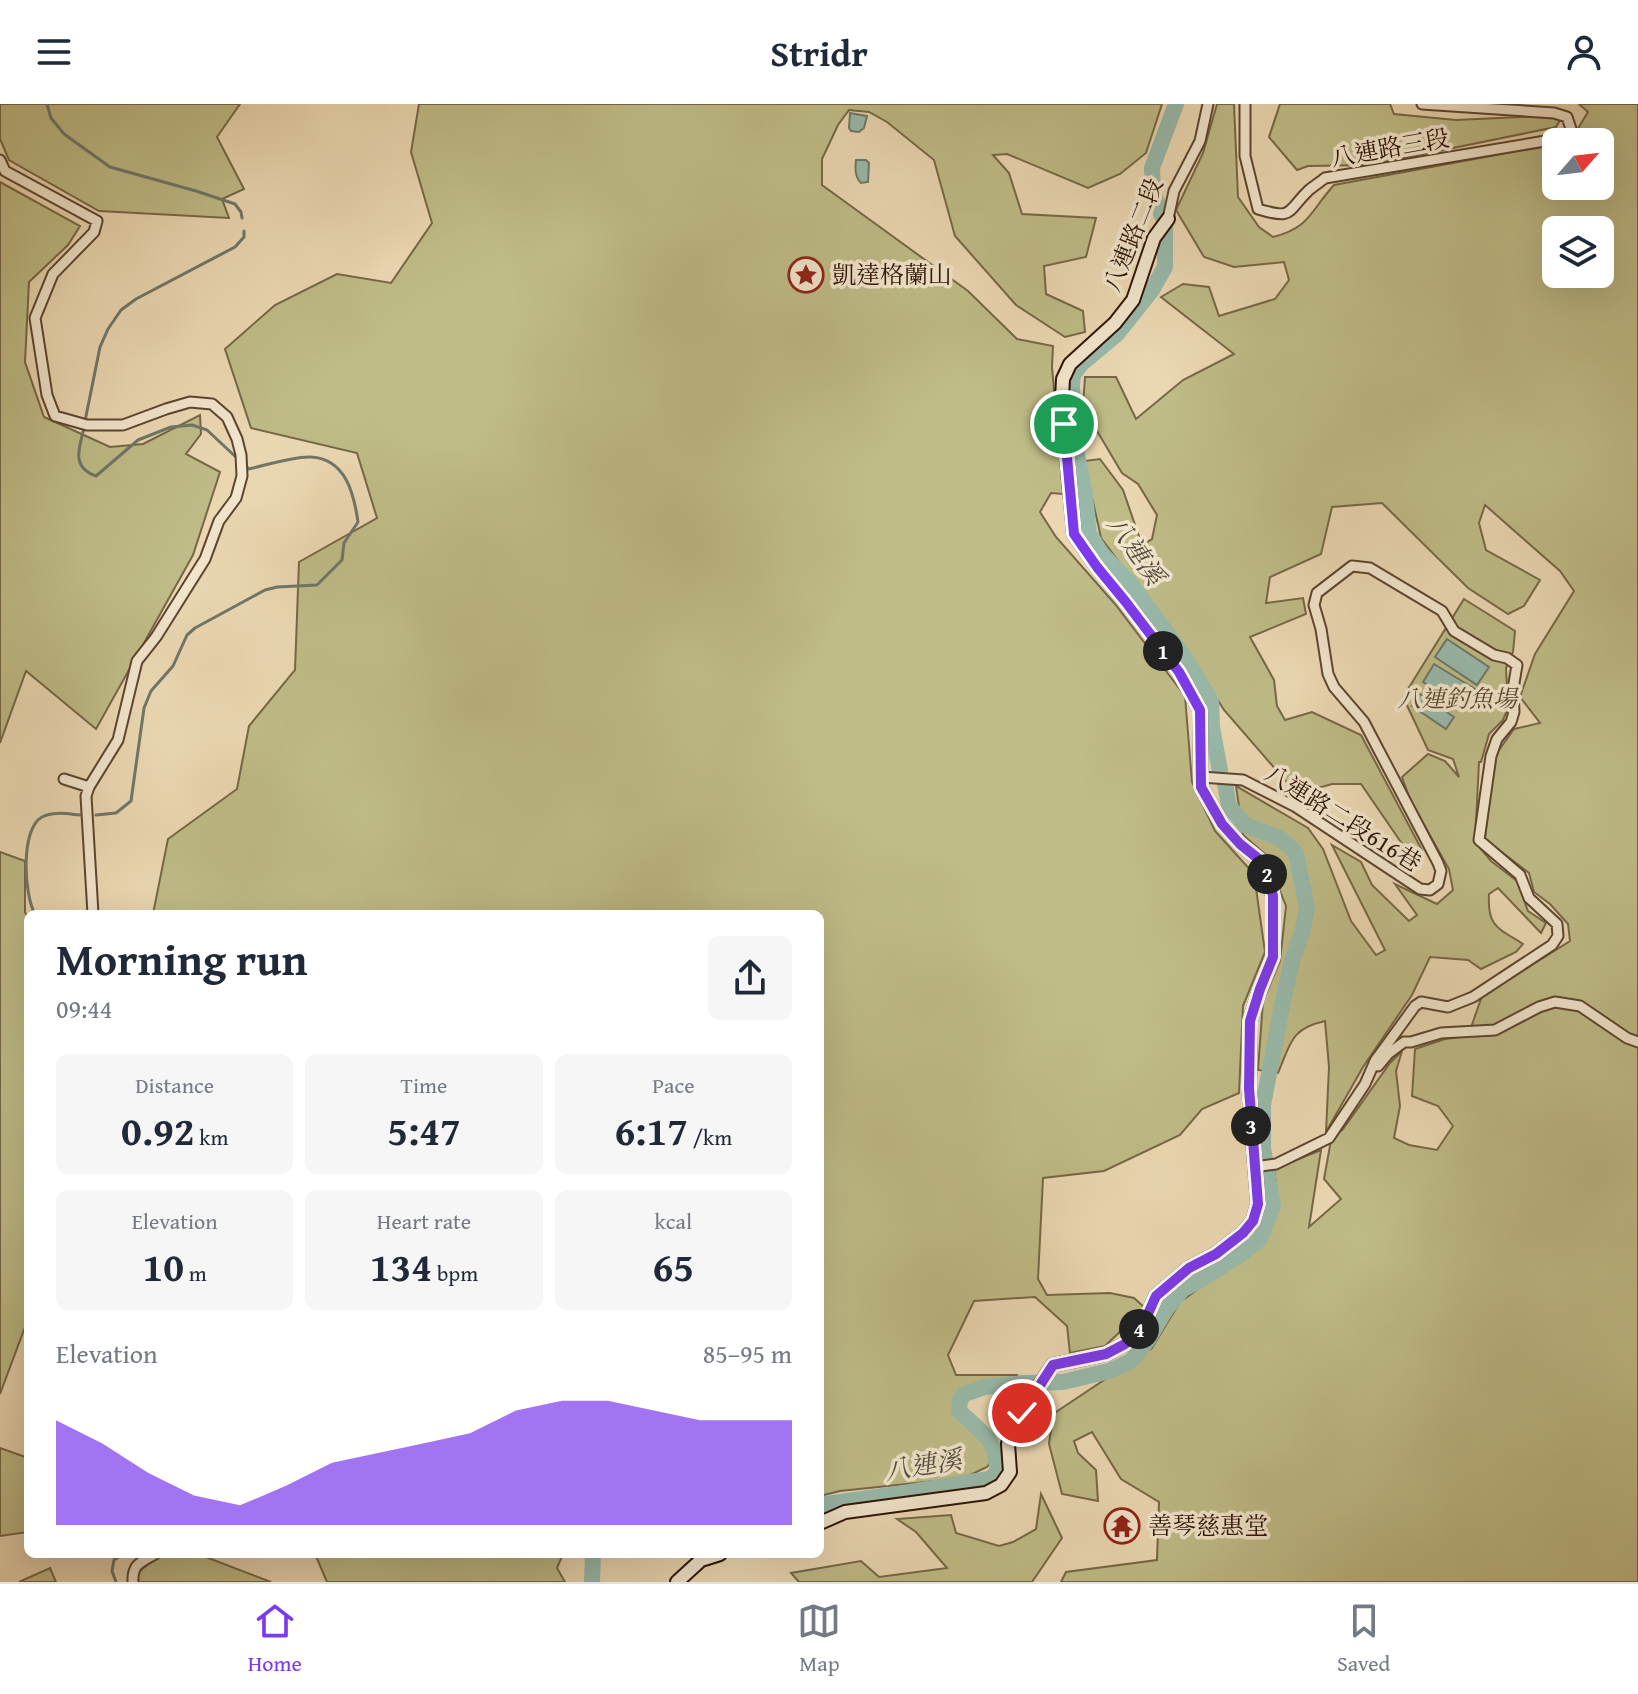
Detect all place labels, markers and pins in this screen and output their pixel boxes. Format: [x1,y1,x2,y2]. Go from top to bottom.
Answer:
place icon: 凱達格蘭山 [787,256,825,294]
place label: 凱達格蘭山 [832,257,952,292]
pin [1030,390,1098,458]
pin: 1 [1143,631,1183,671]
pin: 2 [1247,854,1287,894]
pin: 3 [1231,1106,1271,1146]
pin: 4 [1119,1309,1159,1349]
pin [988,1379,1056,1447]
temple icon: 善琴慈惠堂 [1103,1507,1141,1545]
place label: 善琴慈惠堂 [1148,1508,1268,1543]

